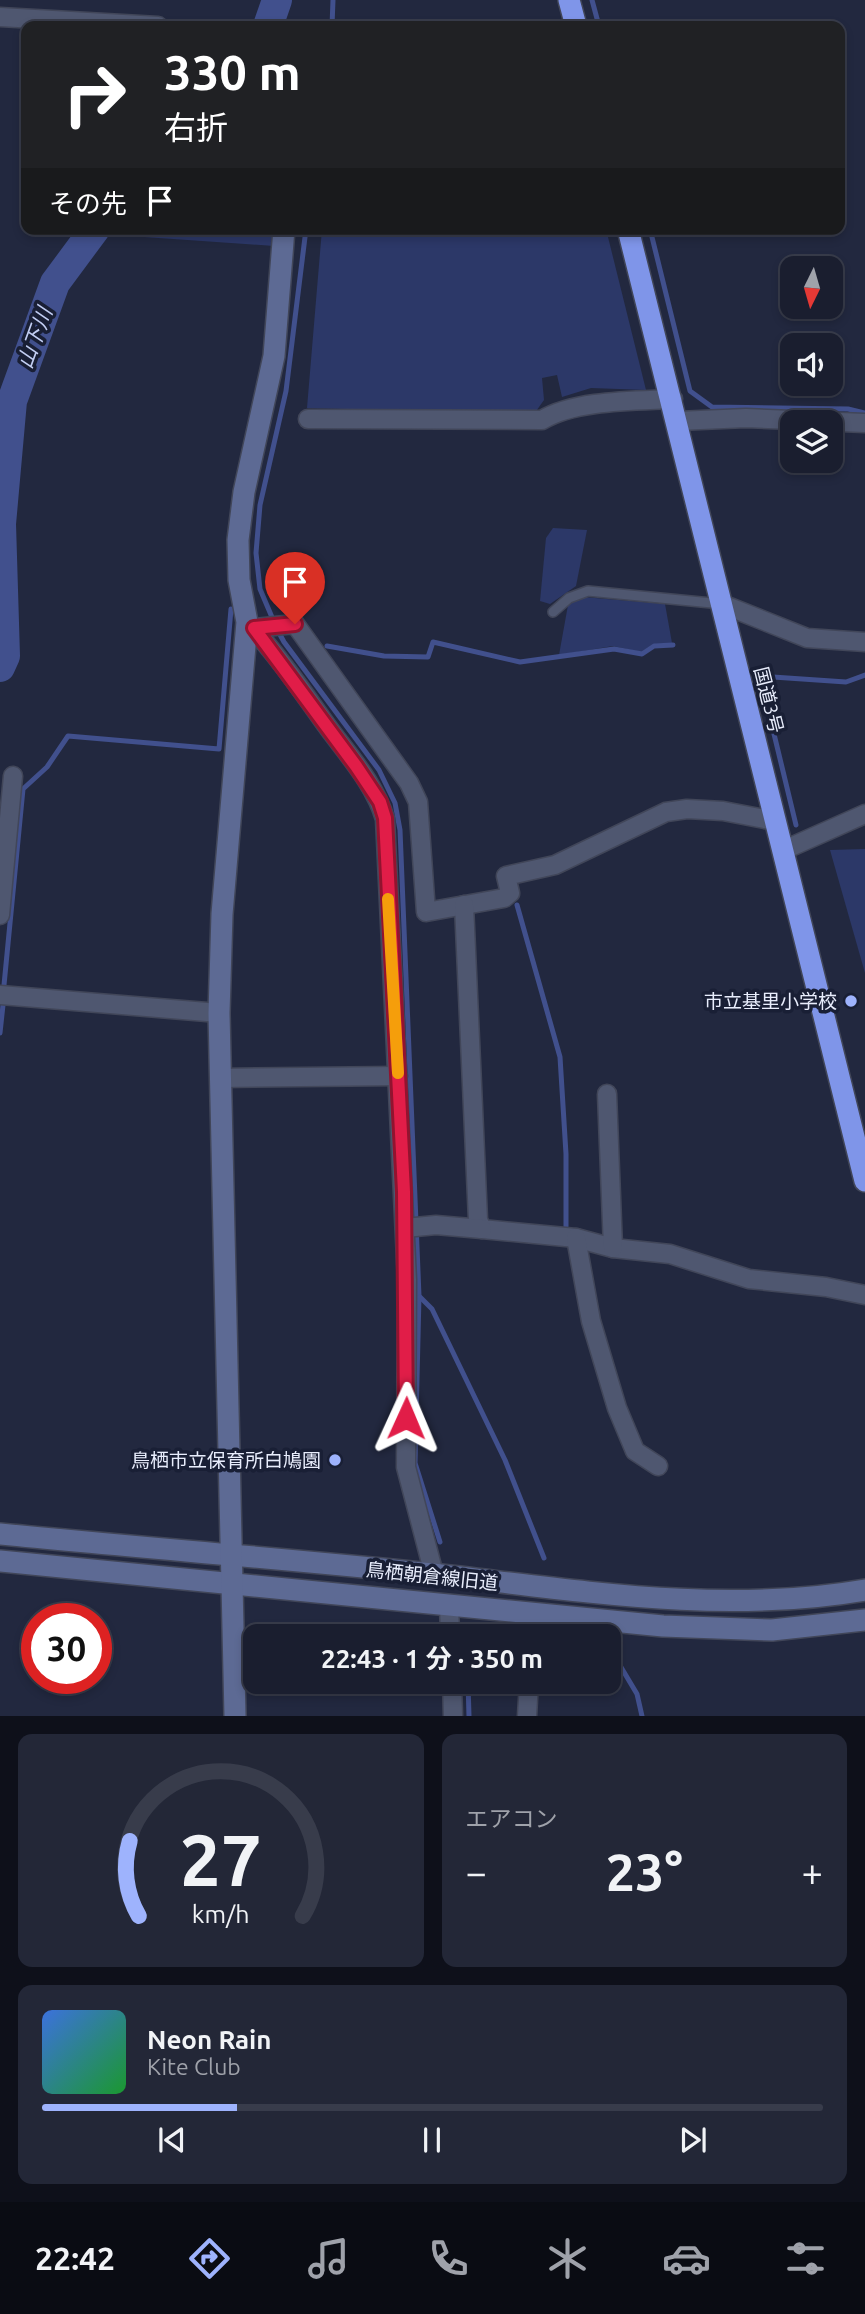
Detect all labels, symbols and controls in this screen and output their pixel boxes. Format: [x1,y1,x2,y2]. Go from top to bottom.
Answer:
text: 330 m [164,44,301,99]
icon: right [49,49,140,140]
text: 右折 [164,109,228,145]
icon: arrive [141,182,179,220]
text: その先 [49,189,127,218]
north arrow [780,256,844,318]
map controls [780,256,843,473]
water label: 山下川 [12,302,57,371]
button: sound [780,333,843,396]
button: layers [780,410,843,473]
pin [265,552,325,624]
icon: arrive [276,563,314,601]
street label: 国道3号 [750,664,788,736]
place label: 市立基里小学校 [704,990,837,1012]
marker: 市立基里小学校 [843,993,859,1009]
position arrow [369,1381,443,1455]
place label: 鳥栖市立保育所白鳩園 [131,1449,321,1471]
marker: 鳥栖市立保育所白鳩園 [327,1452,343,1468]
street label: 鳥栖朝倉線旧道 [365,1558,499,1594]
speed limit sign: 30 [21,1603,112,1694]
text: 22:43 · 1 分 · 350 m [321,1644,543,1673]
text: エアコン [466,1806,558,1831]
text: 27 [180,1819,262,1901]
text: 23° [606,1843,683,1901]
text: − [466,1851,487,1893]
text: + [802,1851,823,1893]
text: km/h [192,1900,250,1928]
text: Neon Rain [147,2025,272,2054]
text: Kite Club [147,2054,241,2079]
icon: previous [153,2121,191,2159]
icon: pause [413,2121,451,2159]
icon: next [674,2121,712,2159]
icon: directions [185,2234,234,2283]
icon: music [304,2234,353,2283]
icon: phone [424,2234,473,2283]
icon: climate [543,2234,592,2283]
icon: car [662,2234,711,2283]
icon: filters [781,2234,830,2283]
text: 22:42 [35,2240,115,2276]

